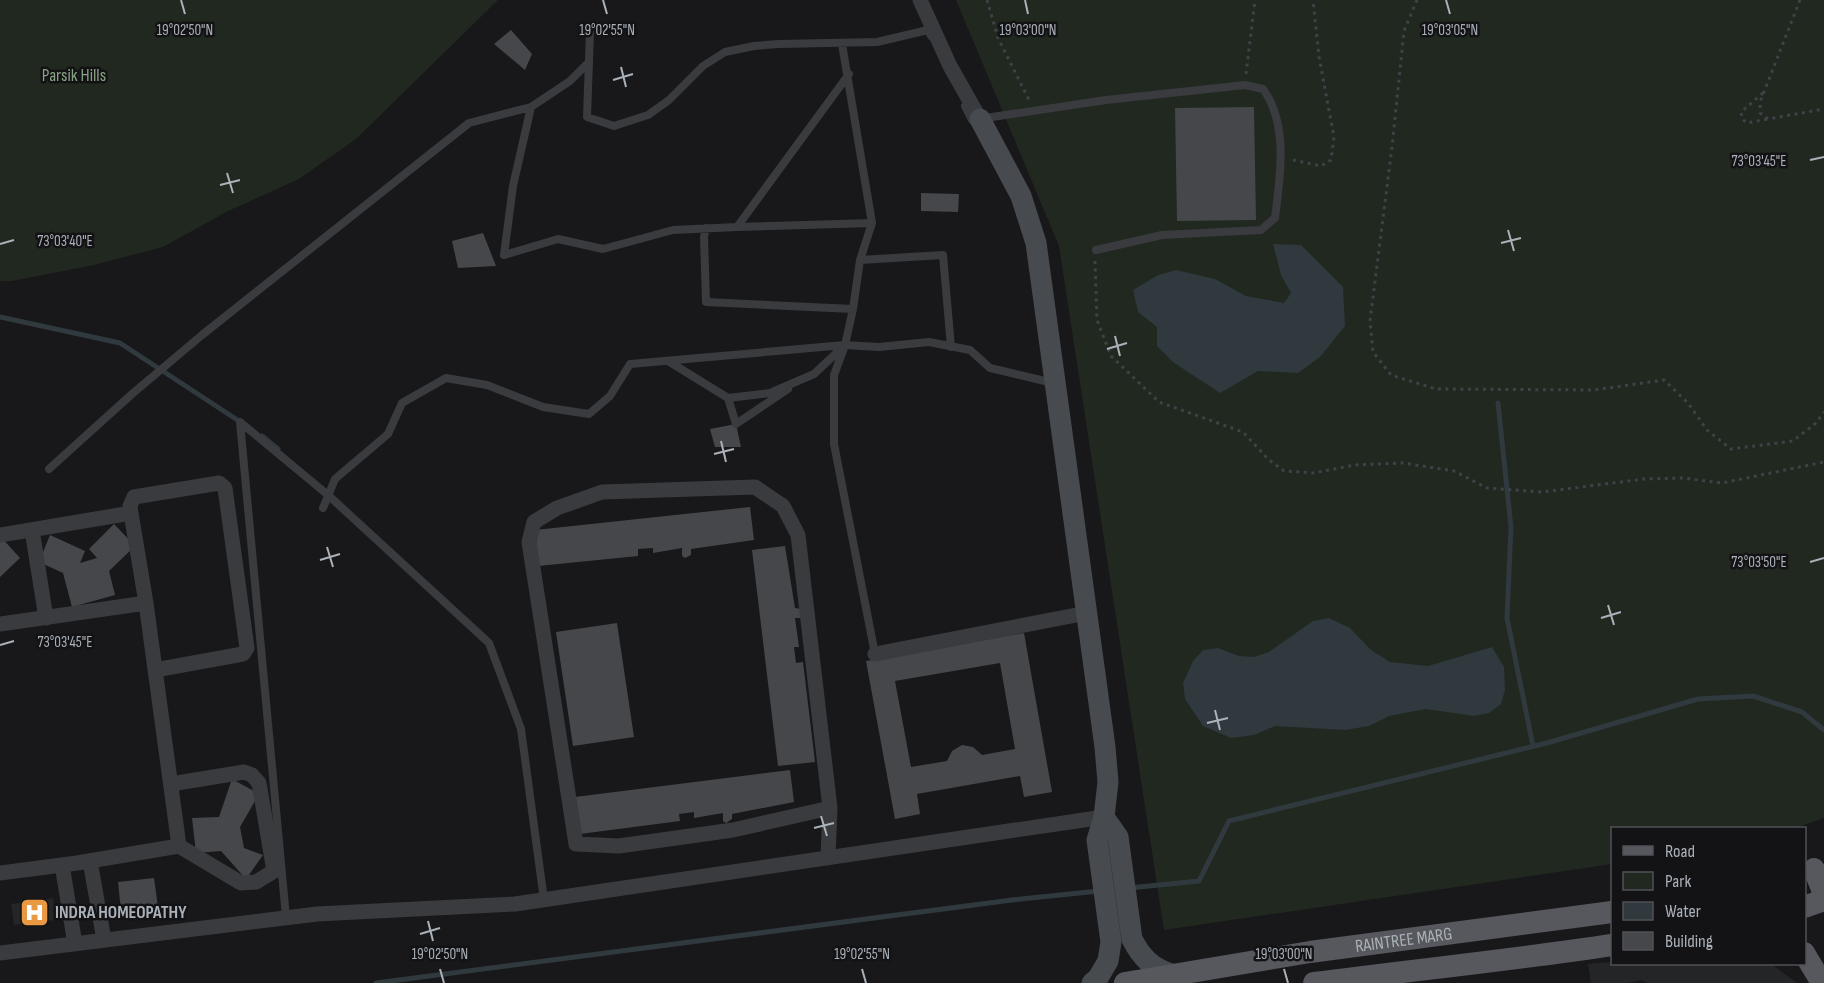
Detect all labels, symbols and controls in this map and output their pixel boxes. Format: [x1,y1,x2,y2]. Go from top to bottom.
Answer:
text: 19°02'50"N [157,21,213,40]
text: 19°02'55"N [579,21,635,40]
text: 19°03'00"N [999,21,1057,40]
text: 19°03'05"N [1422,21,1478,40]
park label: Parsik Hills [42,65,106,86]
text: 73°03'45"E [1732,152,1786,171]
text: 73°03'40"E [37,232,93,251]
text: 73°03'50"E [1731,553,1787,572]
text: 73°03'45"E [38,633,92,652]
legend [1611,827,1806,965]
text: Road [1665,841,1695,862]
text: Park [1665,871,1691,892]
hospital icon: INDRA HOMEOPATHY [18,896,50,928]
text: Water [1665,901,1701,922]
place label: INDRA HOMEOPATHY [55,902,187,923]
street label: RAINTREE MARG [1354,923,1453,957]
text: Building [1665,931,1713,952]
text: 19°02'50"N [412,945,468,964]
text: 19°02'55"N [834,945,890,964]
text: 19°03'00"N [1255,945,1313,964]

